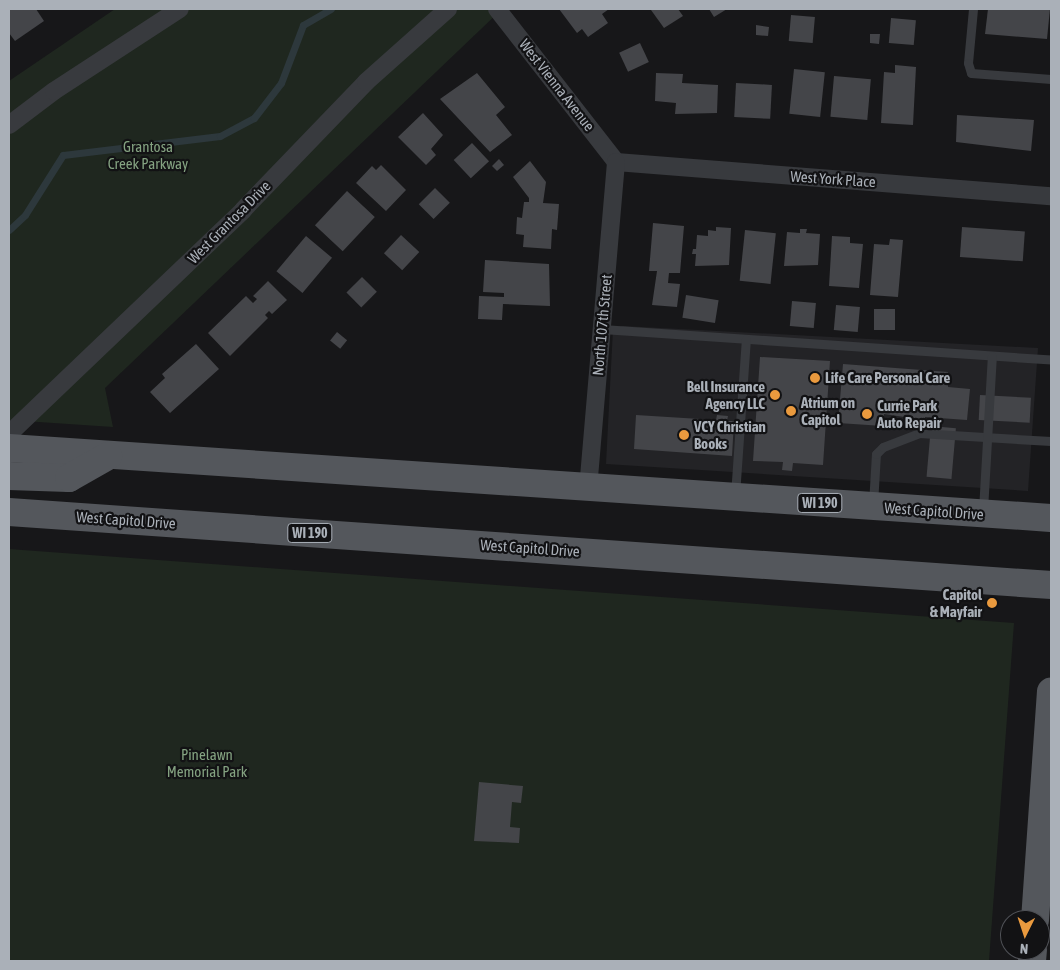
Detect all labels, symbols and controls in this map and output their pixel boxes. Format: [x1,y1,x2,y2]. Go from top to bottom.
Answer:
street label: West Vienna Avenue [516,35,598,135]
park label: Grantosa Creek Parkway [108,137,188,172]
street label: West York Place [790,167,876,191]
street label: West Grantosa Drive [184,177,274,267]
street label: North 107th Street [589,274,615,376]
place label: Life Care Personal Care [825,369,950,387]
marker: Life Care Personal Care [809,372,821,384]
place label: Bell Insurance Agency LLC [687,377,765,412]
marker: Bell Insurance Agency LLC [769,389,781,401]
place label: Atrium on Capitol [801,393,855,428]
place label: Currie Park Auto Repair [877,396,941,431]
marker: Atrium on Capitol [785,405,797,417]
marker: Currie Park Auto Repair [861,408,873,420]
place label: VCY Christian Books [694,417,766,452]
marker: VCY Christian Books [678,429,690,441]
road number: WI 190 [796,492,844,514]
street label: West Capitol Drive [884,499,984,523]
street label: West Capitol Drive [76,508,176,532]
road number: WI 190 [286,522,334,544]
street label: West Capitol Drive [480,536,580,560]
place label: Capitol & Mayfair [930,585,982,620]
marker: Capitol & Mayfair [986,597,998,609]
park label: Pinelawn Memorial Park [167,745,247,780]
north arrow [1000,910,1050,960]
text: N [1019,941,1029,957]

